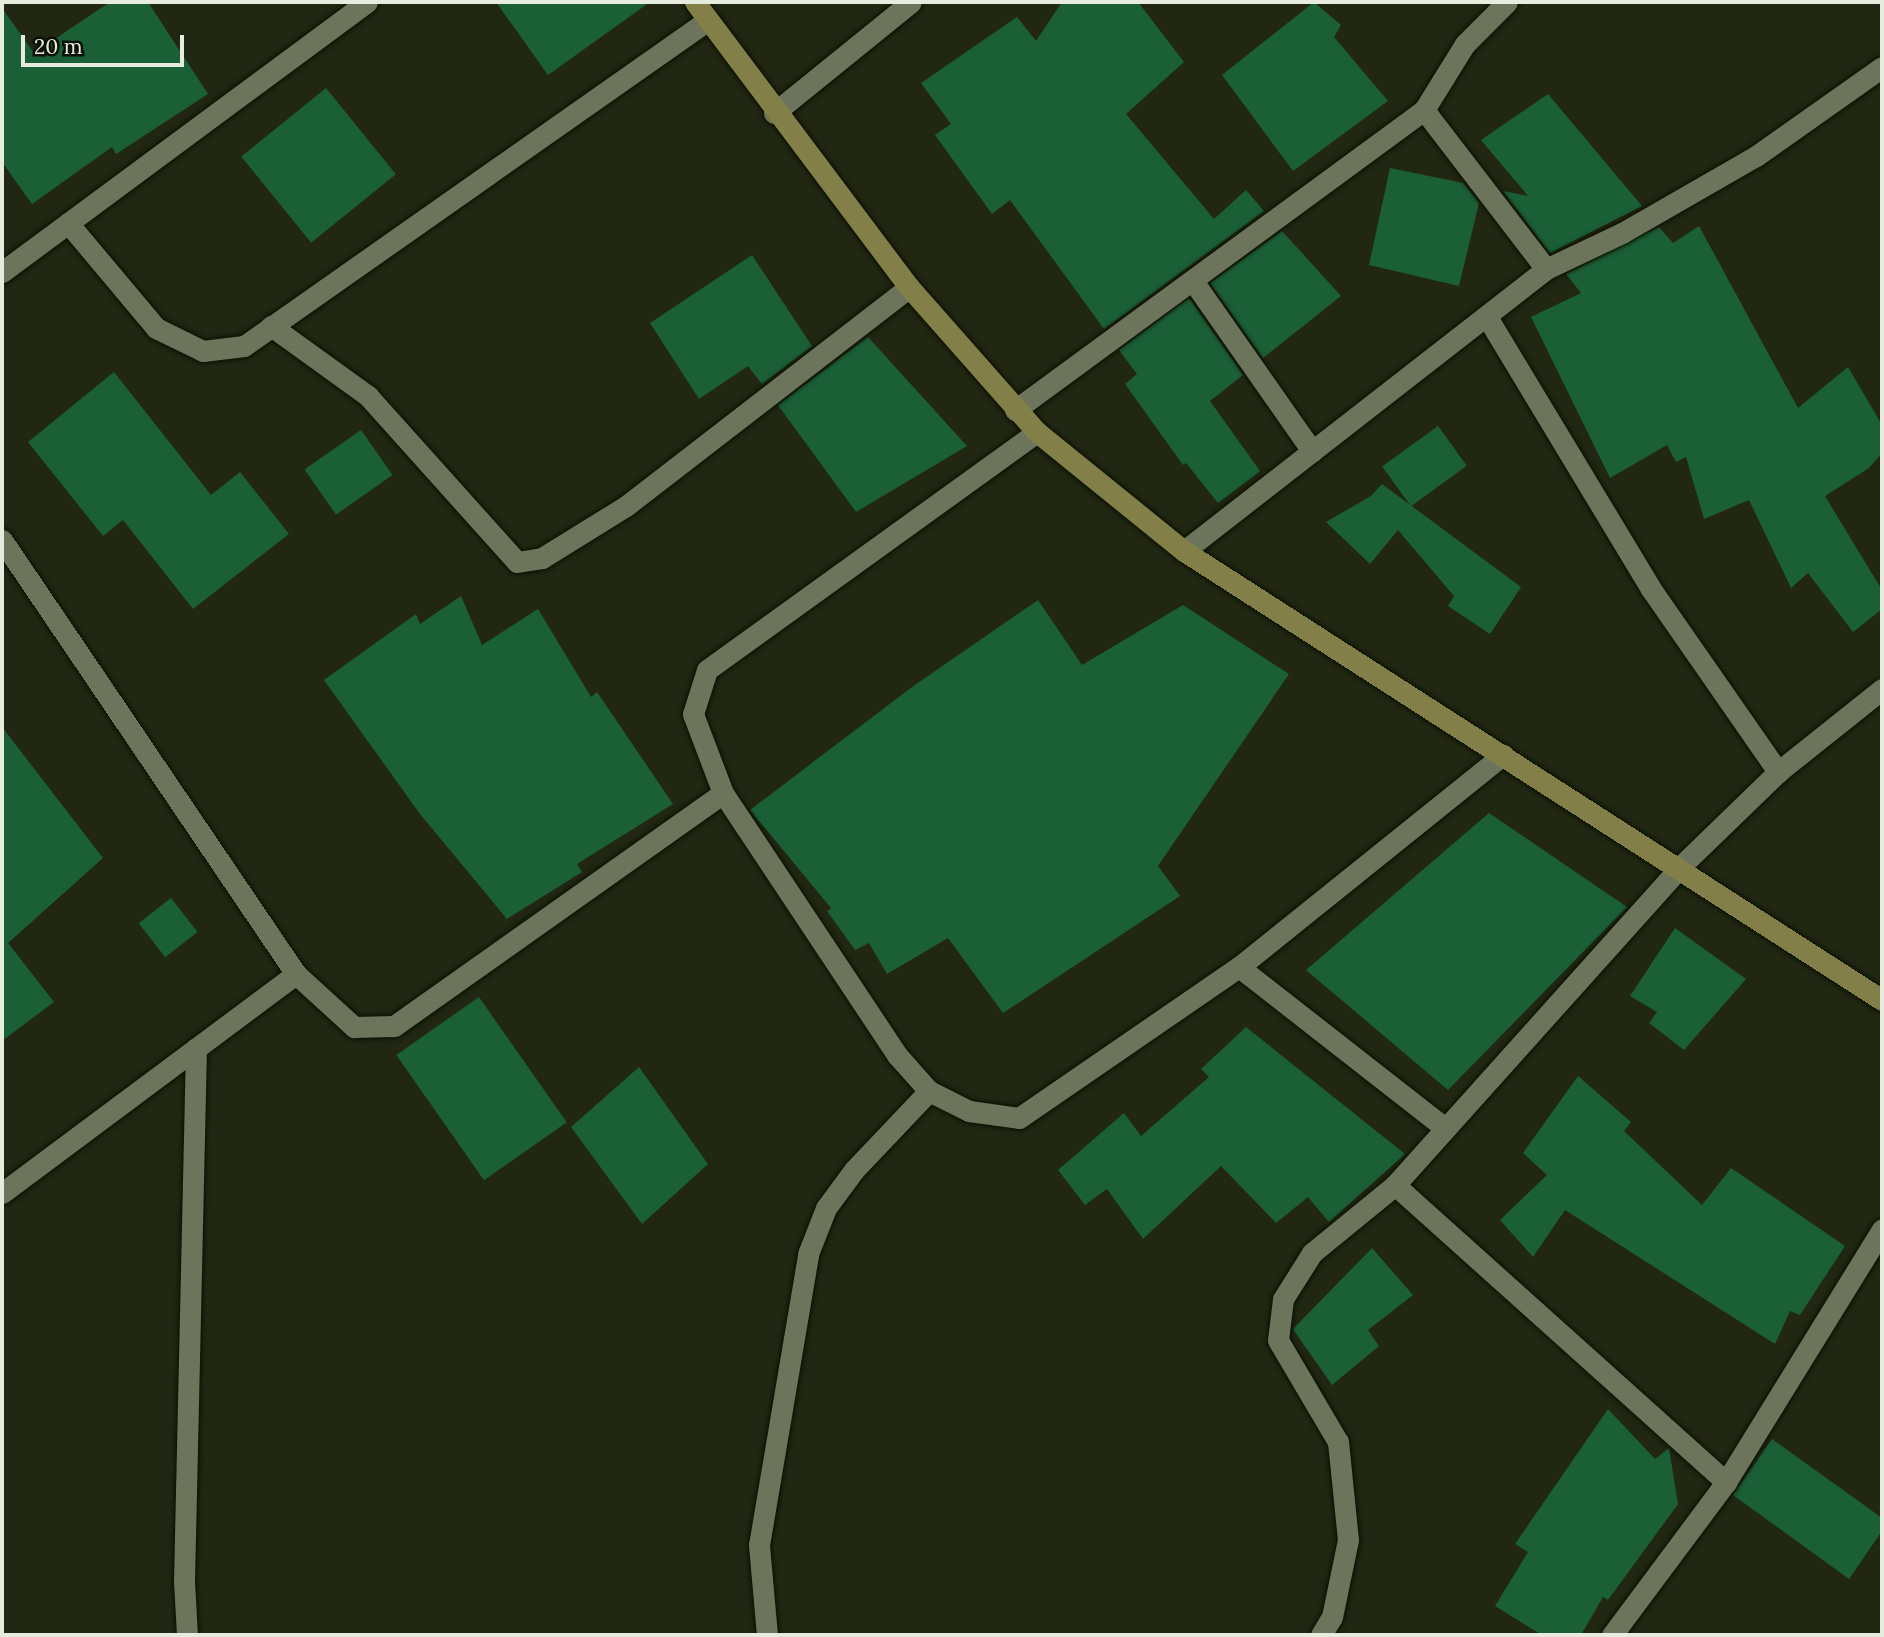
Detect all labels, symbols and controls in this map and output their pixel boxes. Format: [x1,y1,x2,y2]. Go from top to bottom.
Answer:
scale bar [24,21,187,65]
text: 20 m [34,33,83,60]

